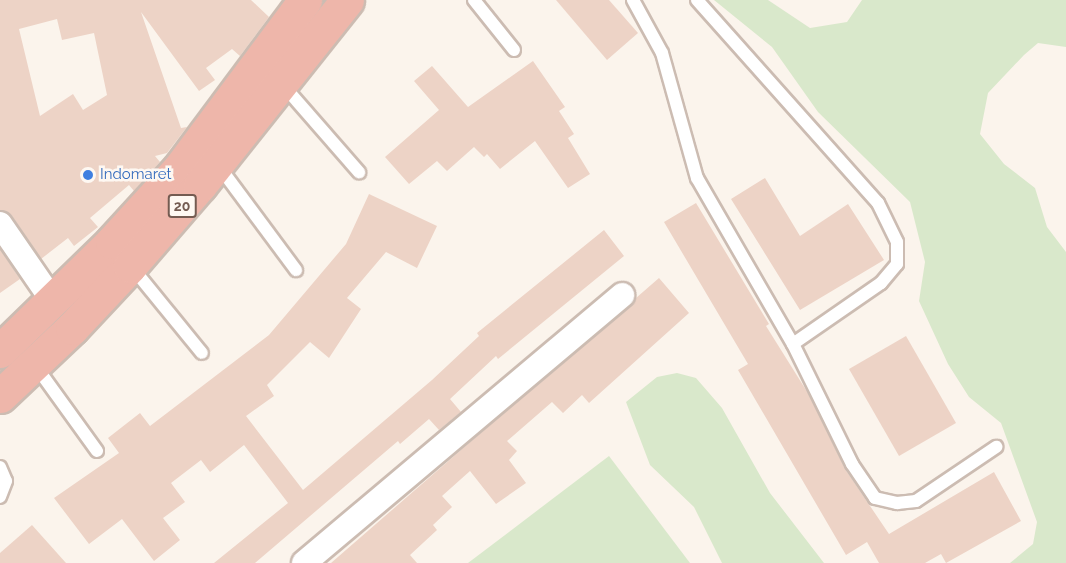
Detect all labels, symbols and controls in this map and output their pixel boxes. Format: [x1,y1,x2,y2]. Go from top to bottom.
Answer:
place label: Indomaret [100,166,171,184]
marker: Indomaret [81,168,95,182]
road number: 20 [167,195,197,217]

